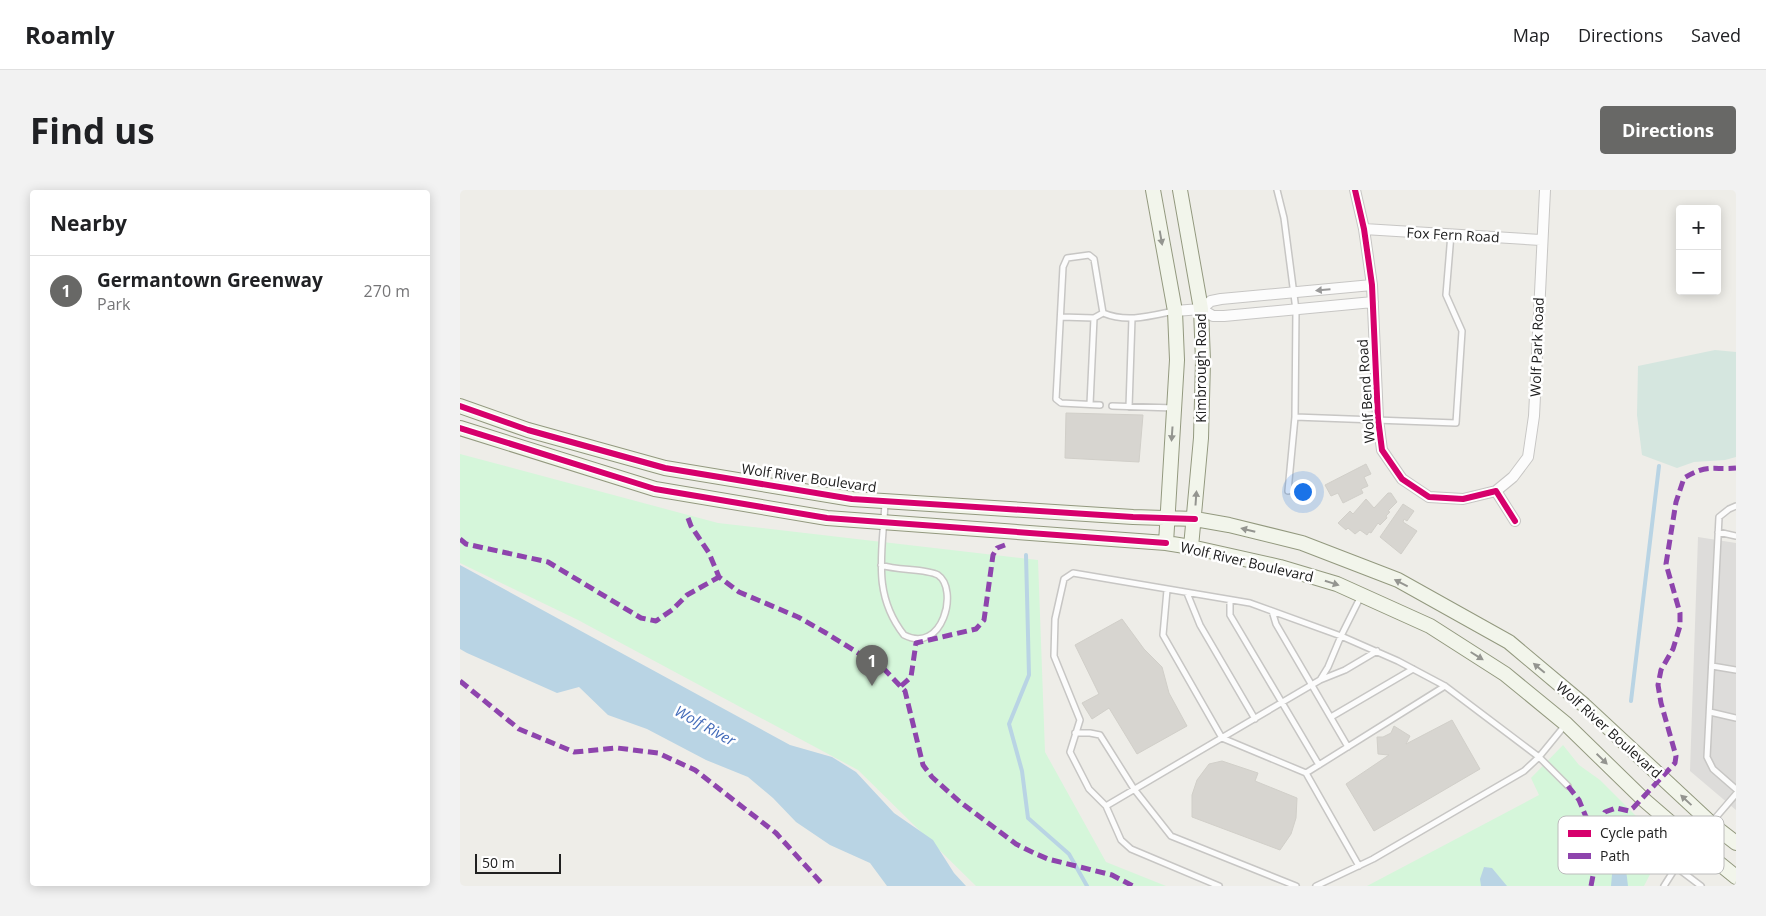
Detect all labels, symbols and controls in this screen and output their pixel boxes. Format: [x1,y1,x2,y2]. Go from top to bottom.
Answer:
text: Roamly [25,18,115,51]
text: Map [1513,23,1550,47]
text: Directions [1578,23,1663,47]
text: Saved [1691,23,1741,47]
button: Directions [1600,106,1736,154]
text: Find us [30,107,155,154]
map controls [1676,205,1721,295]
button: + [1676,205,1721,250]
text: Nearby [50,209,127,237]
street label: Fox Fern Road [1406,223,1500,246]
one-way arrow [1158,230,1166,246]
button: − [1676,250,1721,295]
text: Germantown Greenway [97,267,323,293]
text: 1 [61,280,71,302]
text: 270 m [364,280,410,302]
one-way arrow [1315,286,1331,294]
text: Park [97,293,130,315]
street label: Wolf Park Road [1525,297,1548,397]
street label: Kimbrough Road [1191,313,1210,423]
street label: Wolf Bend Road [1352,338,1379,444]
one-way arrow [1168,426,1176,442]
street label: Wolf River Boulevard [740,459,878,496]
your location [1290,479,1316,505]
one-way arrow [1193,490,1201,506]
one-way arrow [1241,526,1256,534]
street label: Wolf River Boulevard [1179,537,1316,586]
one-way arrow [1394,579,1409,587]
one-way arrow [1324,580,1339,587]
pin: 1 [856,645,888,686]
one-way arrow [1470,651,1483,660]
one-way arrow [1533,662,1546,673]
street label: Wolf River Boulevard [1552,677,1666,782]
water label: Wolf River [672,700,740,750]
one-way arrow [1595,753,1607,765]
one-way arrow [1680,794,1692,806]
legend [1558,816,1724,874]
text: Cycle path [1600,823,1668,842]
text: Path [1600,846,1630,865]
scale bar [475,851,561,874]
text: 50 m [482,853,515,872]

